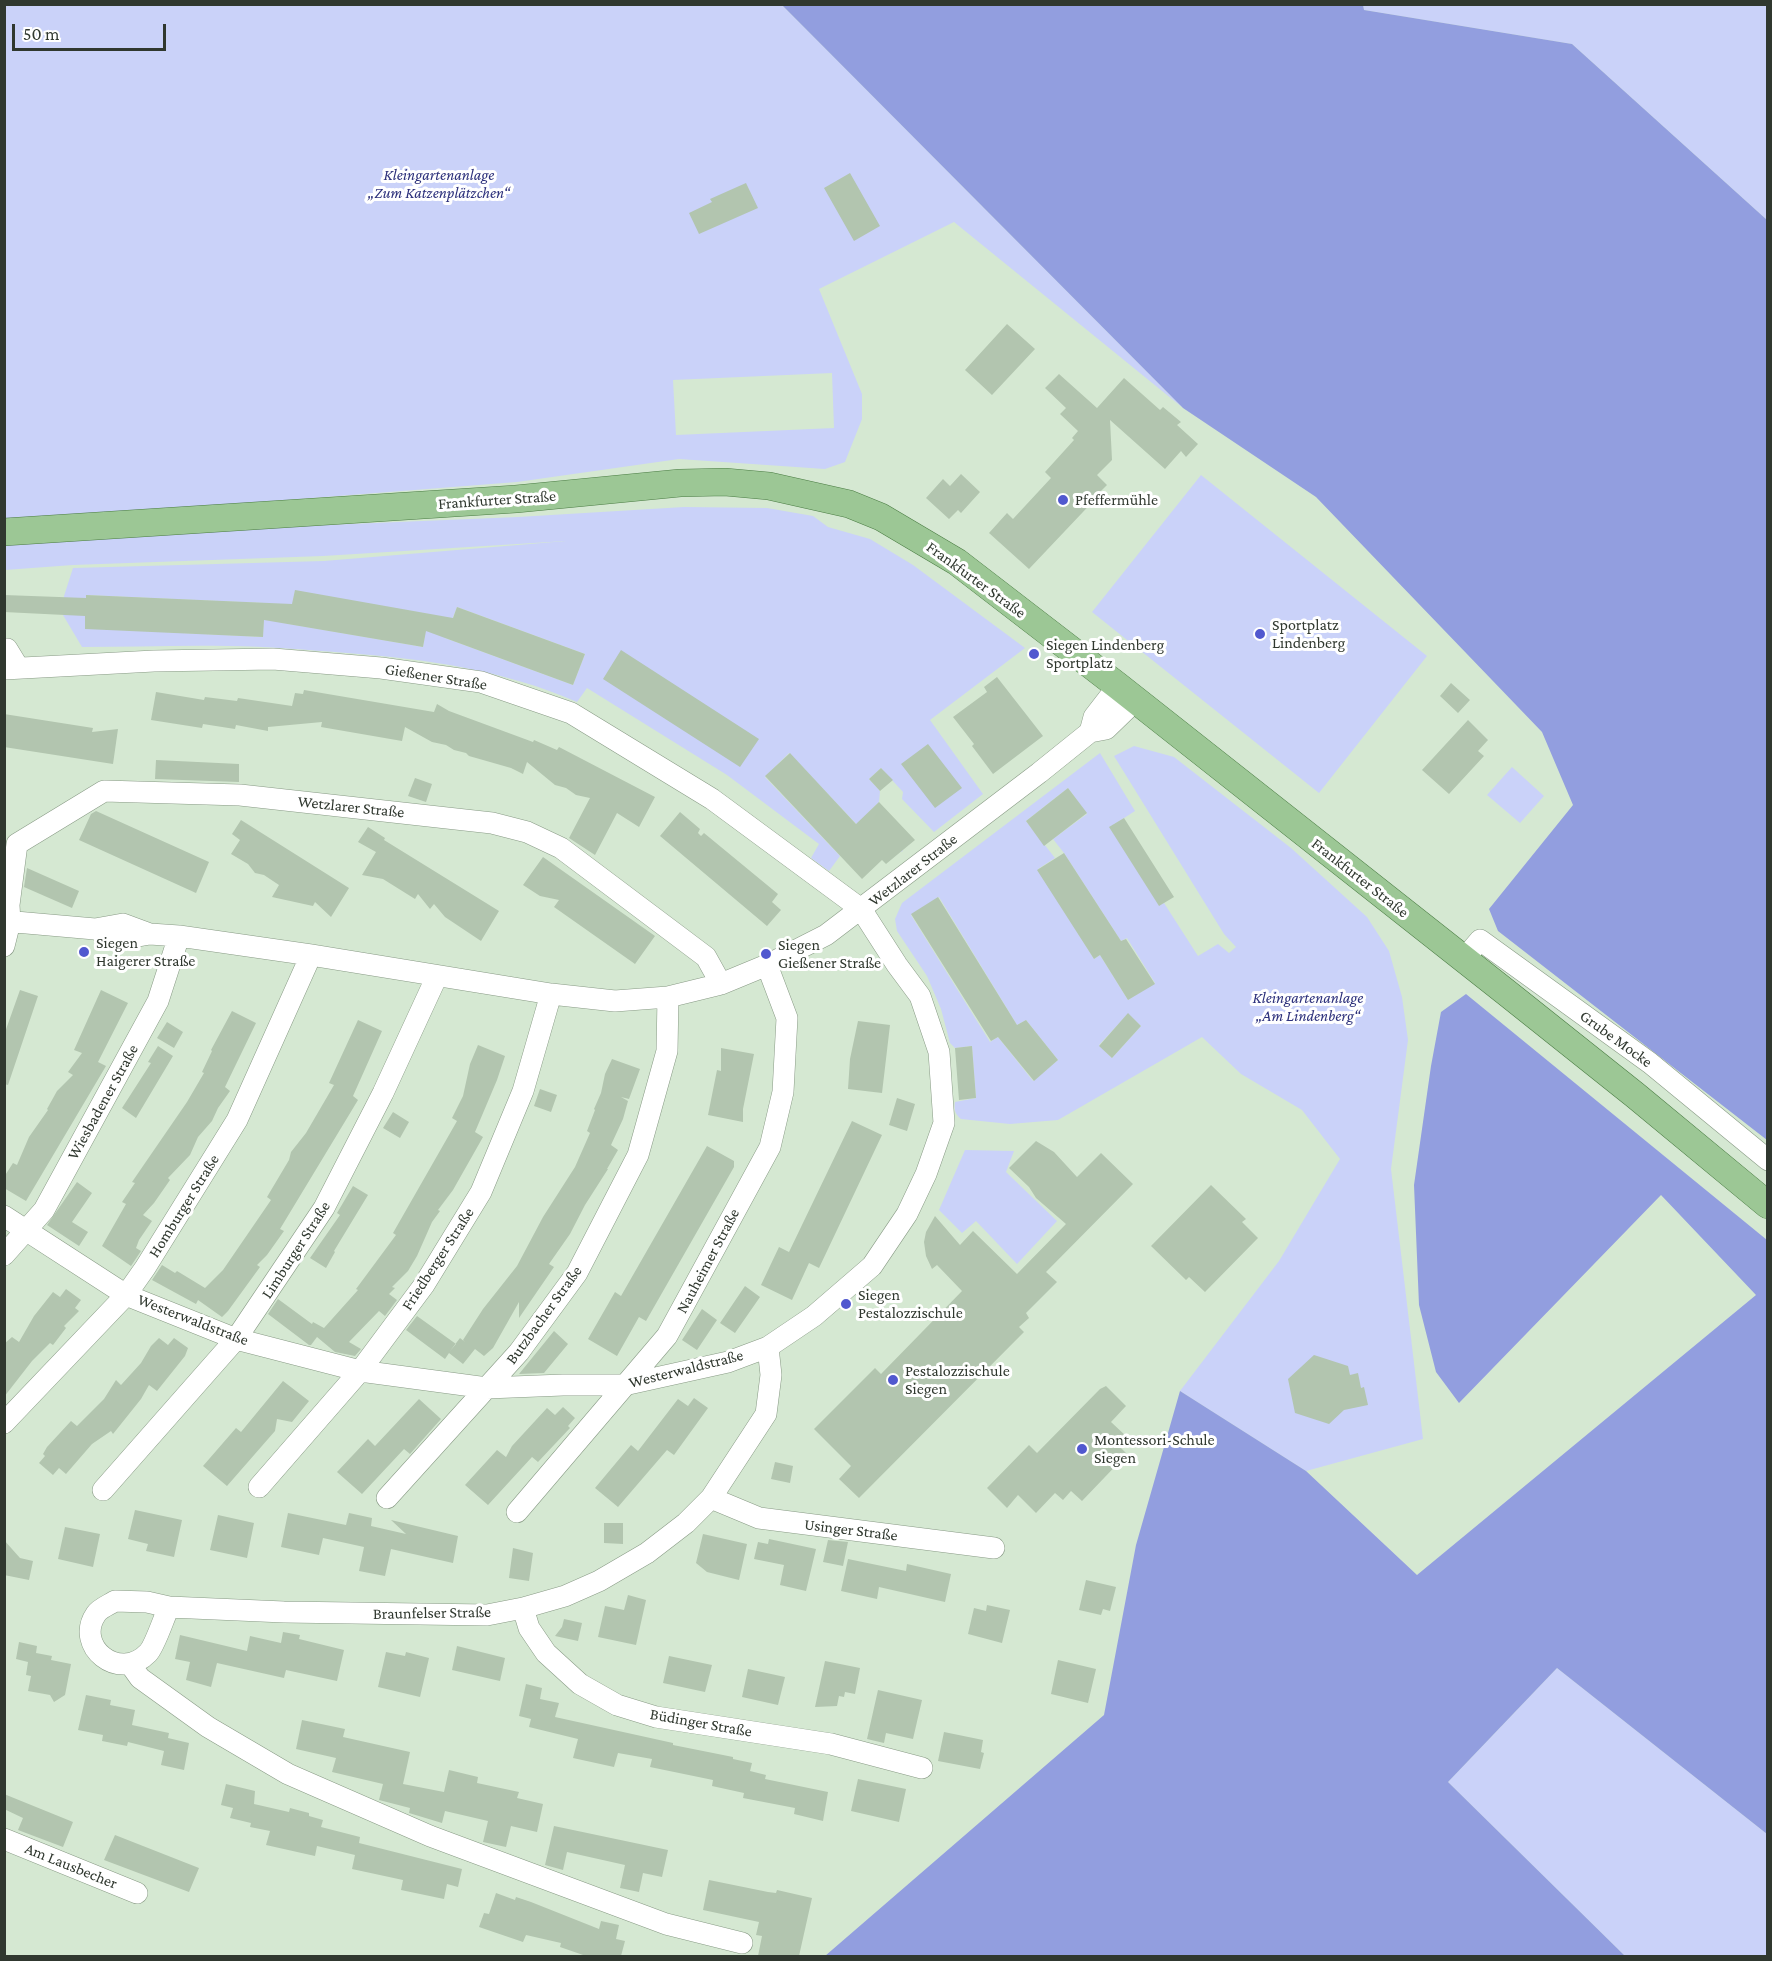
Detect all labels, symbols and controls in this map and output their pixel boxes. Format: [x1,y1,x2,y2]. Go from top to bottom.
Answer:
scale bar [15,12,170,50]
text: 50 m [23,24,60,44]
park label: Kleingartenanlage „Zum Katzenplätzchen“ [368,165,510,203]
street label: Frankfurter Straße [437,486,557,514]
place label: Pfeffermühle [1075,490,1158,510]
marker: Pfeffermühle [1056,493,1070,507]
street label: Frankfurter Straße [923,538,1029,622]
place label: Sportplatz Lindenberg [1272,615,1345,653]
marker: Sportplatz Lindenberg [1253,627,1267,641]
place label: Siegen Lindenberg Sportplatz [1046,635,1164,673]
marker: Siegen Lindenberg Sportplatz [1027,647,1041,661]
street label: Gießener Straße [384,659,488,695]
street label: Wetzlarer Straße [297,792,405,822]
street label: Wetzlarer Straße [865,829,961,911]
street label: Frankfurter Straße [1308,834,1412,922]
place label: Siegen Haigerer Straße [96,933,195,971]
place label: Siegen Gießener Straße [778,935,881,973]
marker: Siegen Haigerer Straße [77,945,91,959]
marker: Siegen Gießener Straße [759,947,773,961]
park label: Kleingartenanlage „Am Lindenberg“ [1253,988,1363,1026]
street label: Grube Mocke [1576,1006,1656,1072]
street label: Wiesbadener Straße [63,1041,143,1163]
street label: Homburger Straße [145,1151,223,1261]
street label: Limburger Straße [257,1198,335,1302]
street label: Friedberger Straße [398,1204,478,1314]
street label: Nauheimer Straße [672,1205,744,1317]
street label: Butzbacher Straße [502,1262,586,1368]
place label: Siegen Pestalozzischule [858,1285,963,1323]
street label: Westerwaldstraße [135,1290,251,1350]
marker: Siegen Pestalozzischule [839,1297,853,1311]
street label: Westerwaldstraße [627,1346,745,1392]
place label: Pestalozzischule Siegen [905,1361,1010,1399]
marker: Pestalozzischule Siegen [886,1373,900,1387]
place label: Montessori-Schule Siegen [1094,1430,1215,1468]
marker: Montessori-Schule Siegen [1075,1442,1089,1456]
street label: Usinger Straße [803,1515,899,1545]
street label: Braunfelser Straße [373,1602,491,1624]
street label: Büdinger Straße [648,1705,754,1741]
street label: Am Lausbecher [22,1839,120,1893]

